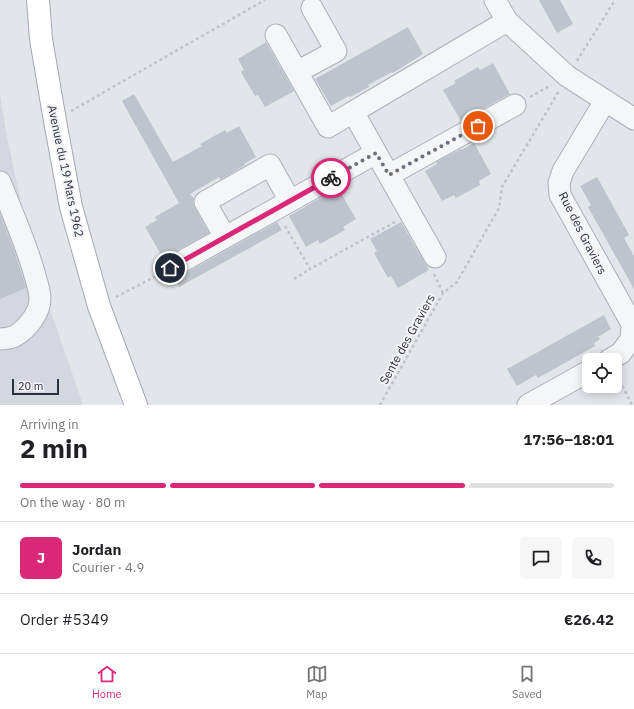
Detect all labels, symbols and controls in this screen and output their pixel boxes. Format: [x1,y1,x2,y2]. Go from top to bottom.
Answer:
street label: Avenue du 19 Mars 1962 [45,104,87,238]
pin [461,109,495,143]
icon: bag [467,115,489,137]
courier [311,158,351,198]
icon: bike [320,167,342,189]
street label: Rue des Graviers [556,189,610,277]
pin [153,251,187,285]
icon: home [159,257,181,279]
street label: Sente des Graviers [376,291,438,387]
map controls [582,353,622,393]
button: locate [582,353,622,393]
scale bar [12,377,59,396]
text: 20 m [18,379,43,393]
text: Arriving in [20,416,79,433]
text: 17:56–18:01 [523,430,614,449]
text: 2 min [20,431,88,465]
text: On the way · 80 m [20,494,125,511]
button: chat [520,537,562,579]
button: phone [572,537,614,579]
text: Jordan [72,540,121,559]
text: J [37,548,45,567]
text: Courier · 4.9 [72,559,144,576]
text: Order #5349 [20,610,109,629]
text: €26.42 [564,610,614,629]
tab: Home [92,663,122,701]
tab: Map [306,663,328,701]
tab: Saved [512,663,542,701]

